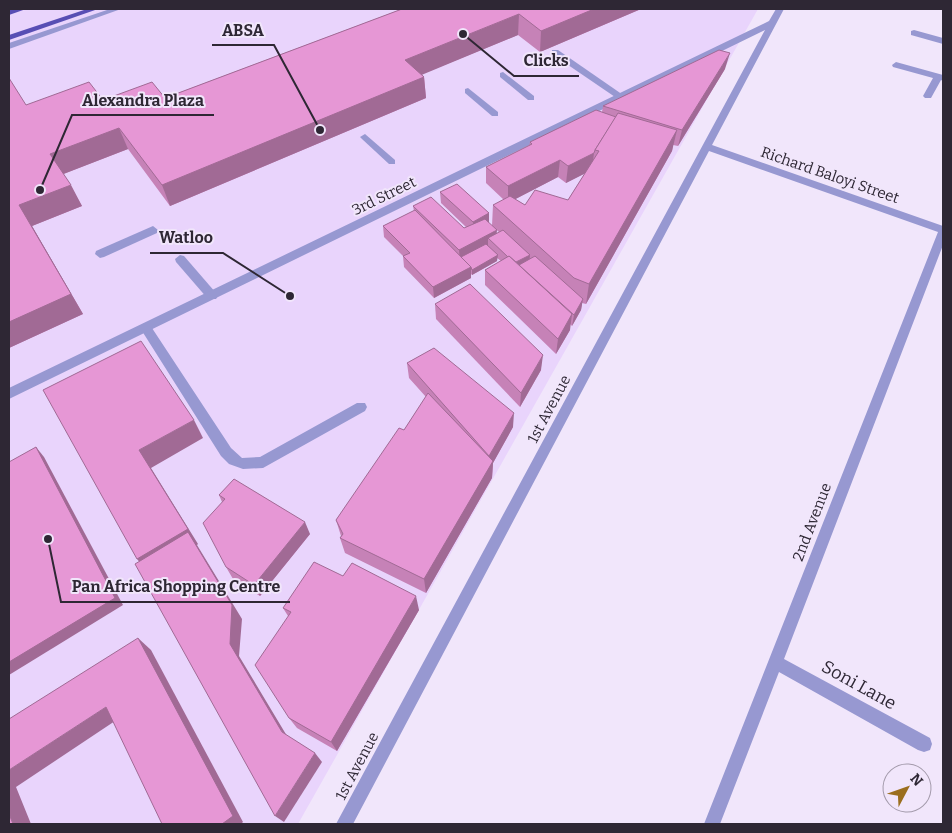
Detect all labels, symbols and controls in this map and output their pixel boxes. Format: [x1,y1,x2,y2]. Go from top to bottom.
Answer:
callout: ABSA [212,14,274,45]
text: ABSA [222,21,265,40]
callout: Clicks [514,45,579,76]
text: Clicks [523,51,569,70]
callout: Alexandra Plaza [72,84,214,115]
text: Alexandra Plaza [82,91,204,110]
street label: Richard Baloyi Street [758,143,902,207]
street label: 3rd Street [349,173,419,219]
callout: Watloo [150,222,223,253]
text: Watloo [159,228,213,247]
street label: 1st Avenue [524,372,574,446]
street label: 2nd Avenue [789,480,835,564]
callout: Pan Africa Shopping Centre [61,571,290,602]
text: Pan Africa Shopping Centre [72,577,280,596]
street label: Soni Lane [818,655,900,715]
street label: 1st Avenue [332,729,382,803]
north arrow [882,763,932,813]
text: N [906,770,927,790]

